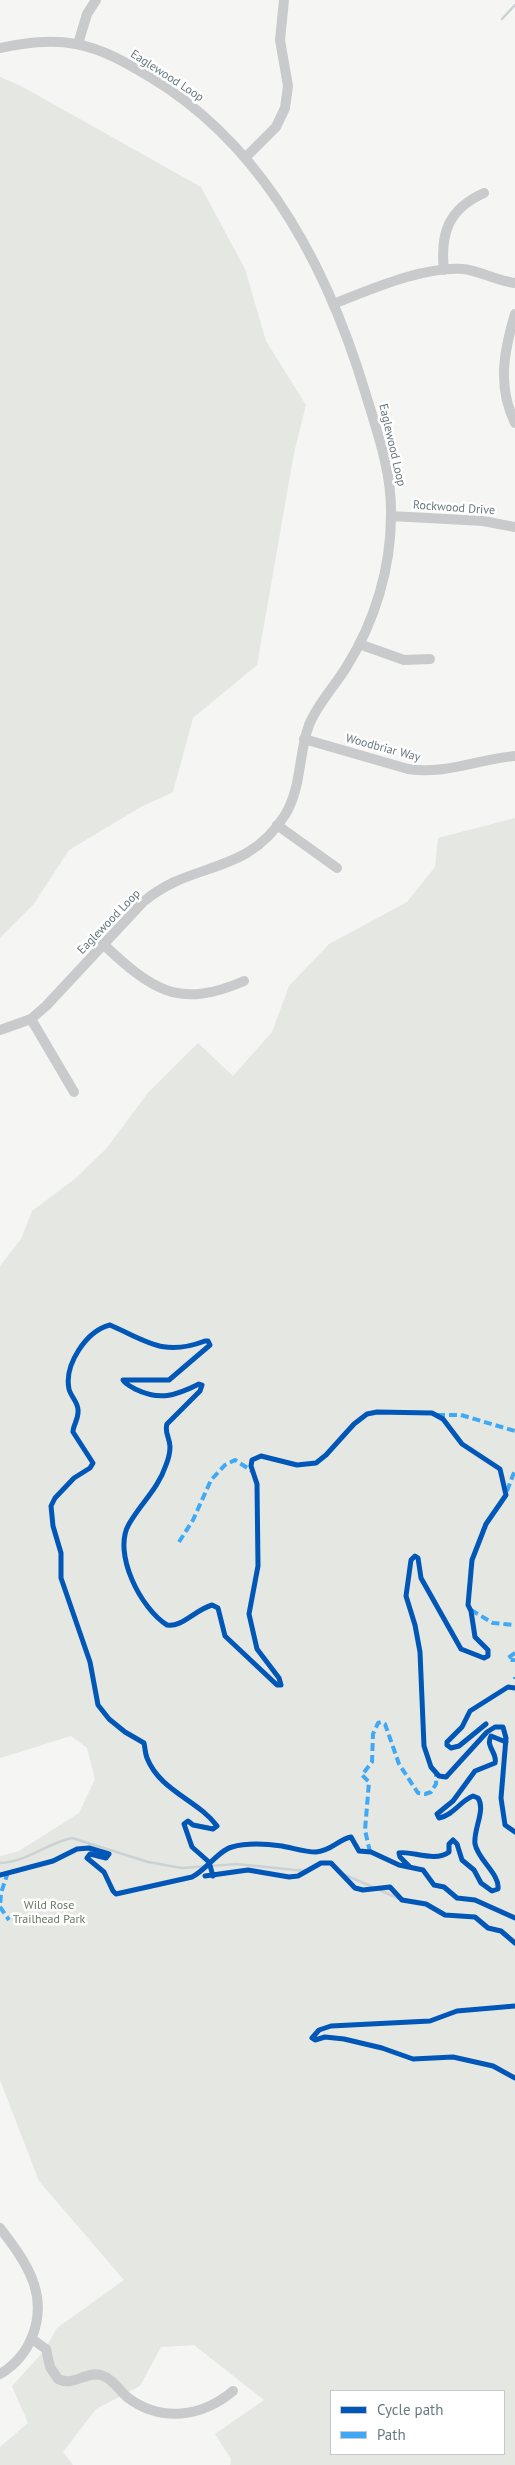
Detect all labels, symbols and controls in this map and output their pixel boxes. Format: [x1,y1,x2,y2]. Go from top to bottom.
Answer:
street label: Eaglewood Loop [128,47,206,105]
street label: Eaglewood Loop [375,402,409,488]
street label: Rockwood Drive [412,498,496,518]
street label: Woodbriar Way [344,731,422,765]
street label: Eaglewood Loop [75,887,143,957]
park label: Wild Rose Trailhead Park [13,1899,85,1927]
legend [330,2390,505,2455]
text: Cycle path [377,2400,443,2419]
text: Path [377,2425,406,2444]

